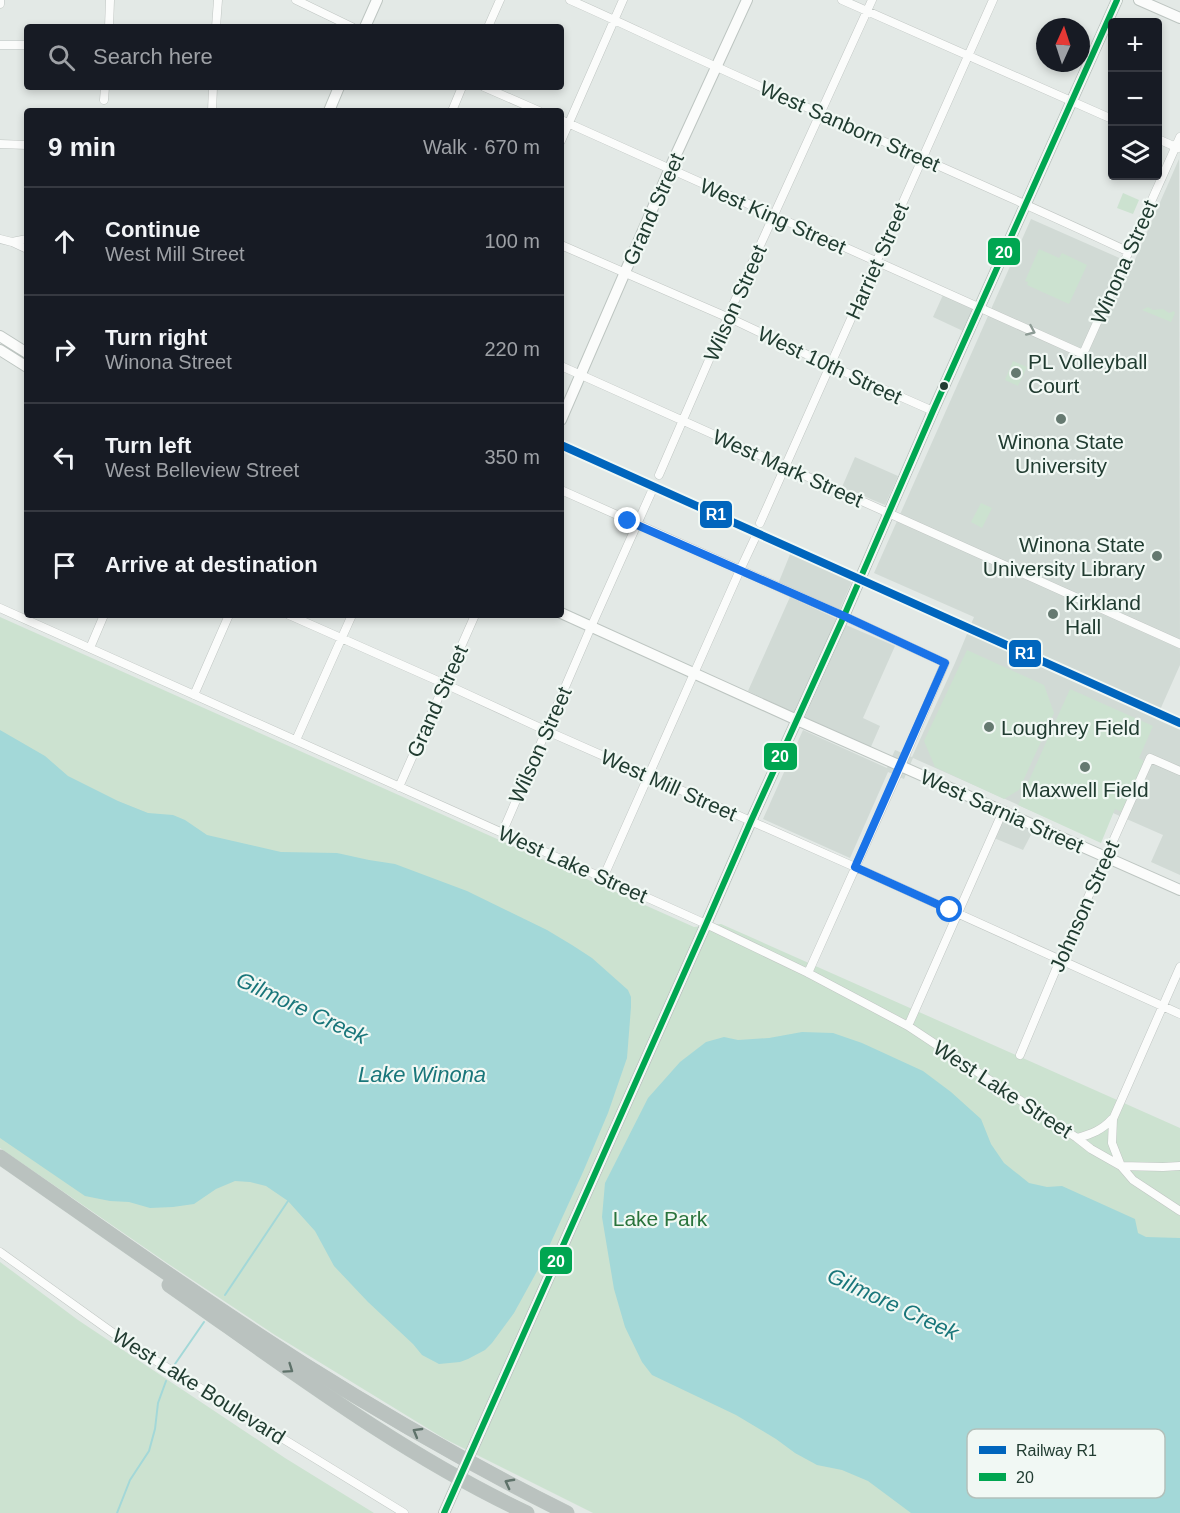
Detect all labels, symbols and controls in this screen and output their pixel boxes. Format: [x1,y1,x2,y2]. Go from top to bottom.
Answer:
north arrow [1036,18,1090,72]
map controls [1108,18,1162,180]
button: + [1108,18,1162,72]
search box [24,24,564,90]
icon: search [45,41,78,74]
text: Search here [93,44,213,69]
button: − [1108,72,1162,126]
street label: West Sanborn Street [756,76,944,176]
button: layers [1108,126,1162,180]
text: 9 min [48,132,116,162]
text: Walk · 670 m [423,136,540,158]
street label: Grand Street [618,149,688,269]
street label: West King Street [697,174,850,259]
street label: Winona Street [1086,196,1162,327]
street label: Harriet Street [841,199,913,323]
text: Continue [105,217,200,242]
icon: ahead [48,225,81,258]
text: 100 m [484,230,540,252]
line badge: 20 [987,237,1021,266]
street label: Wilson Street [699,241,771,365]
text: West Mill Street [105,243,245,265]
text: 20 [995,244,1013,261]
street label: West 10th Street [754,322,906,408]
one-way arrow [1025,324,1036,336]
text: Turn right [105,325,207,350]
icon: right [48,333,81,366]
text: 220 m [484,338,540,360]
place label: PL Volleyball Court [1028,350,1147,397]
text: Winona Street [105,351,232,373]
marker: PL Volleyball Court [1009,366,1023,380]
unlabelled marker [938,380,950,392]
marker: Winona State University [1054,412,1068,426]
street label: West Mark Street [709,425,867,511]
place label: Winona State University [998,430,1124,477]
text: Turn left [105,433,191,458]
icon: left [48,441,81,474]
text: 350 m [484,446,540,468]
text: West Belleview Street [105,459,299,481]
line badge: R1 [699,500,733,529]
text: R1 [706,506,726,523]
route end [614,507,640,533]
place label: Winona State University Library [983,533,1145,580]
icon: arrive [48,549,81,582]
marker: Winona State University Library [1150,549,1164,563]
text: Arrive at destination [105,552,318,577]
place label: Kirkland Hall [1065,591,1141,638]
marker: Kirkland Hall [1046,607,1060,621]
line badge: R1 [1008,639,1042,668]
street label: Grand Street [402,641,472,761]
text: R1 [1015,645,1035,662]
street label: Wilson Street [504,683,576,807]
place label: Loughrey Field [1001,716,1140,739]
marker: Loughrey Field [982,720,996,734]
line badge: 20 [763,742,798,771]
street label: West Mill Street [597,745,741,825]
text: 20 [771,748,789,765]
marker: Maxwell Field [1078,760,1092,774]
street label: West Sarnia Street [917,765,1087,857]
place label: Maxwell Field [1021,778,1149,801]
street label: West Lake Street [495,821,651,907]
street label: Johnson Street [1045,837,1123,975]
route start [936,896,962,922]
water label: Gilmore Creek [232,967,372,1050]
street label: West Lake Street [929,1036,1077,1142]
water label: Lake Winona [358,1062,486,1087]
park label: Lake Park [613,1207,708,1230]
line badge: 20 [539,1246,573,1275]
text: 20 [547,1253,565,1270]
water label: Gilmore Creek [823,1263,963,1346]
street label: West Lake Boulevard [108,1323,290,1449]
one-way arrow [283,1362,294,1373]
one-way arrow [413,1427,423,1439]
legend [967,1429,1165,1498]
text: Railway R1 [1016,1442,1097,1459]
text: 20 [1016,1469,1034,1486]
one-way arrow [505,1479,515,1490]

